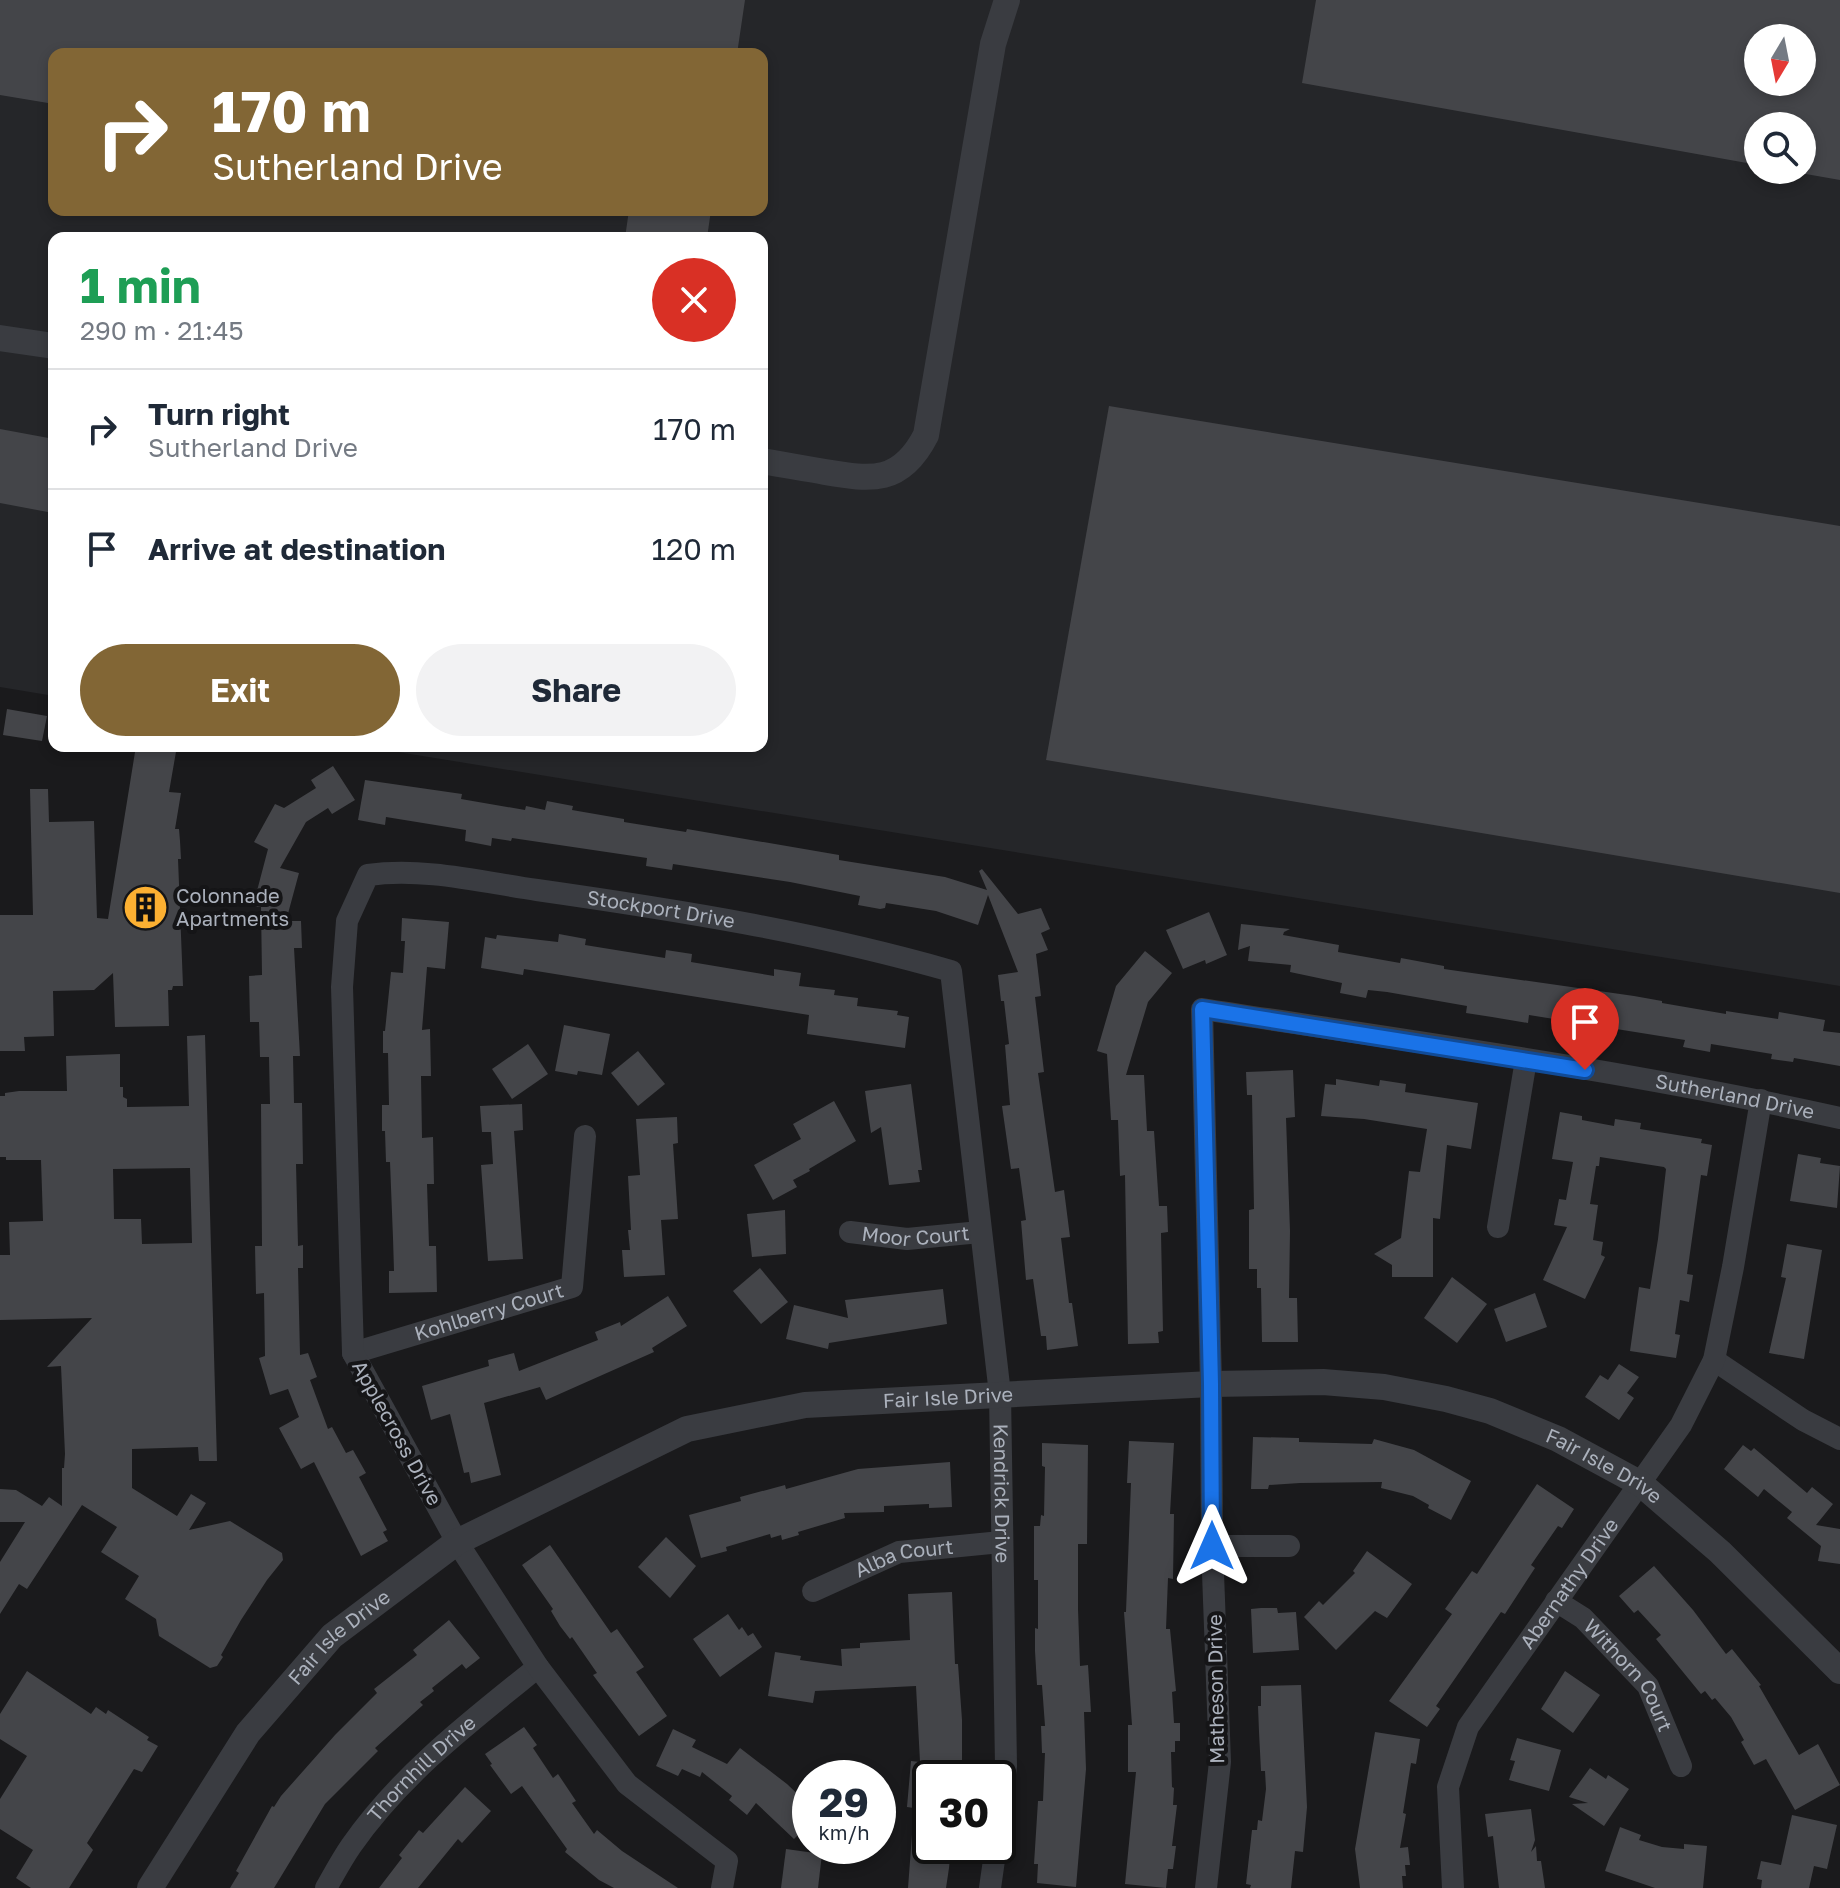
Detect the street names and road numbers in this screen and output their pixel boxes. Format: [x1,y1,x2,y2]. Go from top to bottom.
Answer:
street label: Stockport Drive [585,884,737,932]
street label: Sutherland Drive [1654,1068,1817,1123]
street label: Moor Court [861,1220,970,1250]
street label: Kohlberry Court [411,1277,566,1345]
street label: Applecross Drive [348,1356,448,1509]
street label: Fair Isle Drive [882,1381,1014,1412]
street label: Fair Isle Drive [1543,1422,1668,1508]
street label: Kendrick Drive [989,1423,1016,1563]
street label: Abernathy Drive [1514,1513,1623,1653]
street label: Alba Court [850,1534,954,1582]
street label: Fair Isle Drive [282,1584,394,1689]
street label: Withorn Court [1579,1613,1678,1735]
street label: Matheson Drive [1202,1614,1228,1764]
street label: Thornhill Drive [362,1710,480,1826]

